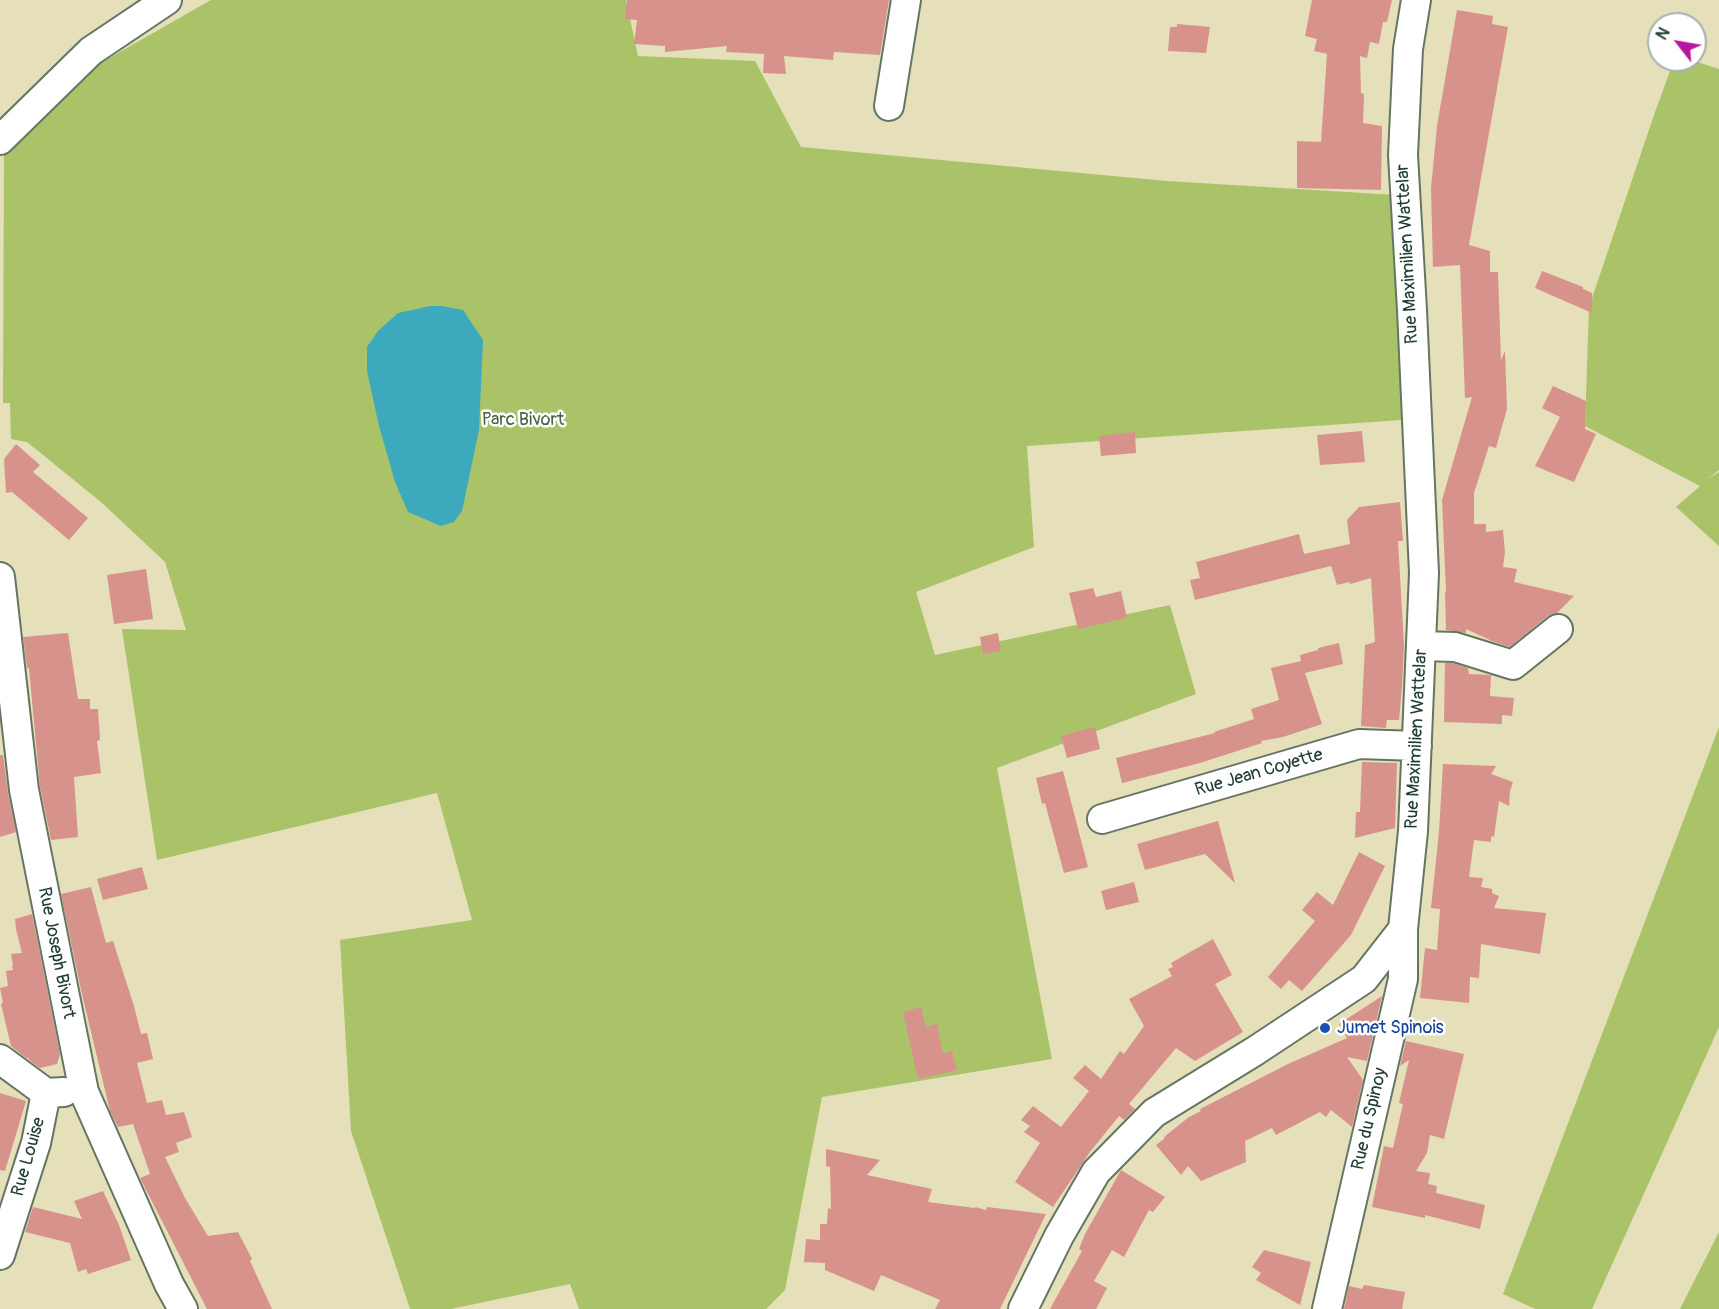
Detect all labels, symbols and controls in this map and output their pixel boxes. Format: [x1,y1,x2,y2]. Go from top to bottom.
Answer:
north arrow [1647,12,1707,72]
text: N [1652,24,1675,44]
street label: Rue Maximilien Wattelar [1392,163,1424,345]
park label: Parc Bivort [482,409,564,431]
street label: Rue Maximilien Wattelar [1401,648,1433,830]
street label: Rue Jean Coyette [1192,744,1326,802]
street label: Rue Joseph Bivort [33,885,79,1021]
place label: Jumet Spinois [1337,1017,1444,1039]
marker: Jumet Spinois [1318,1021,1332,1035]
street label: Rue du Spinoy [1348,1066,1392,1172]
street label: Rue Louise [7,1115,51,1199]

